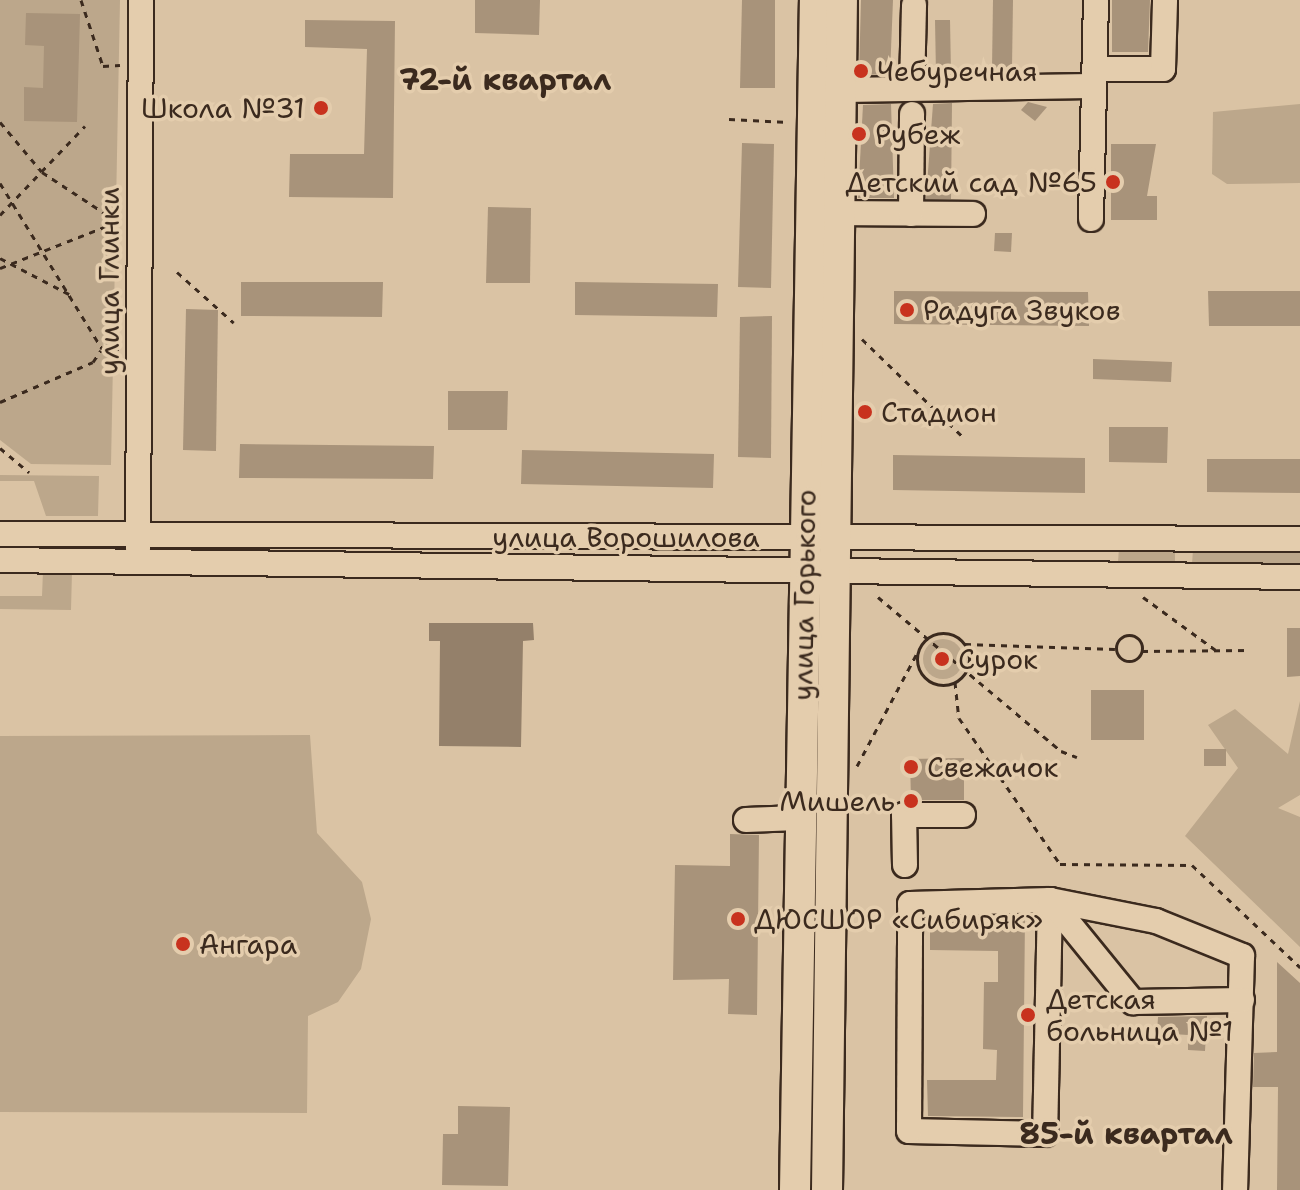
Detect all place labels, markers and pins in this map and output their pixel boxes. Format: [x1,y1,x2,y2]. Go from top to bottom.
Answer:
place label: Чебуречная [877,54,1038,88]
marker: Чебуречная [852,62,870,80]
place label: Школа №31 [141,91,305,125]
marker: Школа №31 [312,99,330,117]
place label: Рубеж [875,117,960,151]
marker: Рубеж [850,125,868,143]
place label: Детский сад №65 [846,165,1097,199]
marker: Детский сад №65 [1104,173,1122,191]
place label: Радуга Звуков [923,293,1120,327]
marker: Радуга Звуков [898,301,916,319]
place label: Стадион [881,395,997,429]
marker: Стадион [856,403,874,421]
place label: Сурок [958,642,1038,676]
marker: Сурок [933,650,951,668]
place label: Свежачок [927,750,1058,784]
marker: Свежачок [902,758,920,776]
place label: Мишель [779,784,895,818]
marker: Мишель [902,792,920,810]
place label: ДЮСШОР «Сибиряк» [754,902,1043,936]
marker: ДЮСШОР «Сибиряк» [729,910,747,928]
place label: Ангара [199,927,297,961]
marker: Ангара [174,935,192,953]
place label: Детская больница №1 [1046,982,1234,1048]
marker: Детская больница №1 [1017,1004,1039,1026]

